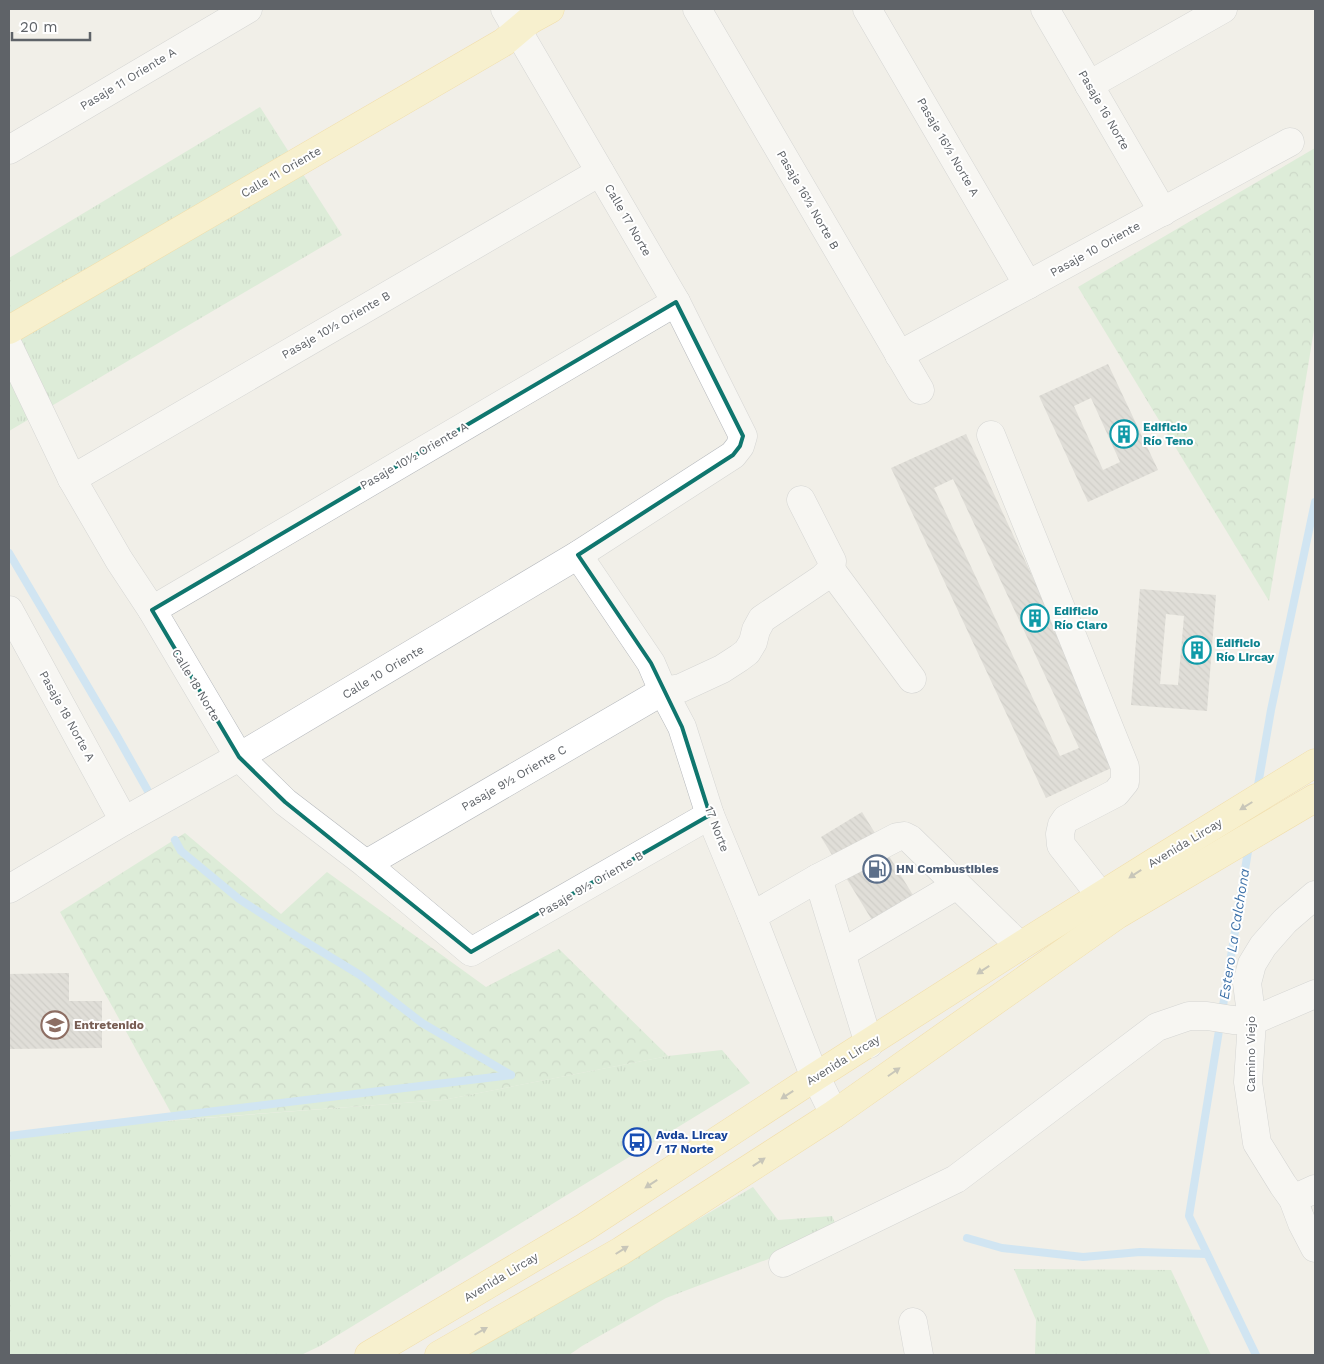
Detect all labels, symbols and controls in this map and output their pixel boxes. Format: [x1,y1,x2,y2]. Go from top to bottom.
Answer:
scale bar [12,10,90,42]
text: 20 m [20,18,58,36]
street label: Pasaje 11 Oriente A [78,45,179,113]
street label: Pasaje 16 Norte [1076,68,1133,152]
street label: Pasaje 16½ Norte A [914,95,982,199]
street label: Calle 11 Oriente [239,143,323,201]
street label: Pasaje 16½ Norte B [774,148,842,252]
street label: Calle 17 Norte [602,182,654,258]
street label: Pasaje 10 Oriente [1048,218,1142,280]
street label: Pasaje 10½ Oriente B [279,288,393,362]
street label: Pasaje 10½ Oriente A [357,419,471,493]
building icon: Edificio Río Teno [1109,419,1139,449]
place label: Edificio Río Teno [1143,420,1193,448]
building icon: Edificio Río Claro [1020,603,1050,633]
place label: Edificio Río Claro [1054,604,1108,632]
building icon: Edificio Río Lircay [1182,635,1212,665]
place label: Edificio Río Lircay [1216,636,1275,664]
street label: Calle 10 Oriente [340,642,426,702]
street label: Calle 18 Norte [169,646,223,724]
street label: Pasaje 18 Norte A [36,668,98,764]
street label: Pasaje 9½ Oriente C [459,742,569,814]
one-way arrow [1240,801,1253,810]
street label: 17 Norte [702,804,732,854]
street label: Avenida Lircay [1145,815,1225,871]
street label: Pasaje 9½ Oriente B [536,848,646,920]
fuel station icon: HN Combustibles [862,854,892,884]
place label: HN Combustibles [896,862,999,876]
water label: Estero La Calchona [1216,867,1252,1001]
one-way arrow [1129,869,1142,879]
one-way arrow [976,965,990,975]
school or university icon: Entretenido [40,1010,70,1040]
street label: Camino Viejo [1244,1016,1258,1092]
place label: Entretenido [74,1018,144,1032]
street label: Avenida Lircay [804,1031,883,1088]
one-way arrow [887,1067,901,1077]
one-way arrow [781,1090,794,1100]
bus stop icon: Avda. Lircay / 17 Norte [622,1127,652,1157]
place label: Avda. Lircay / 17 Norte [656,1128,728,1156]
one-way arrow [752,1158,766,1167]
one-way arrow [644,1179,658,1189]
one-way arrow [615,1245,629,1254]
street label: Avenida Lircay [461,1249,541,1305]
one-way arrow [474,1327,489,1335]

